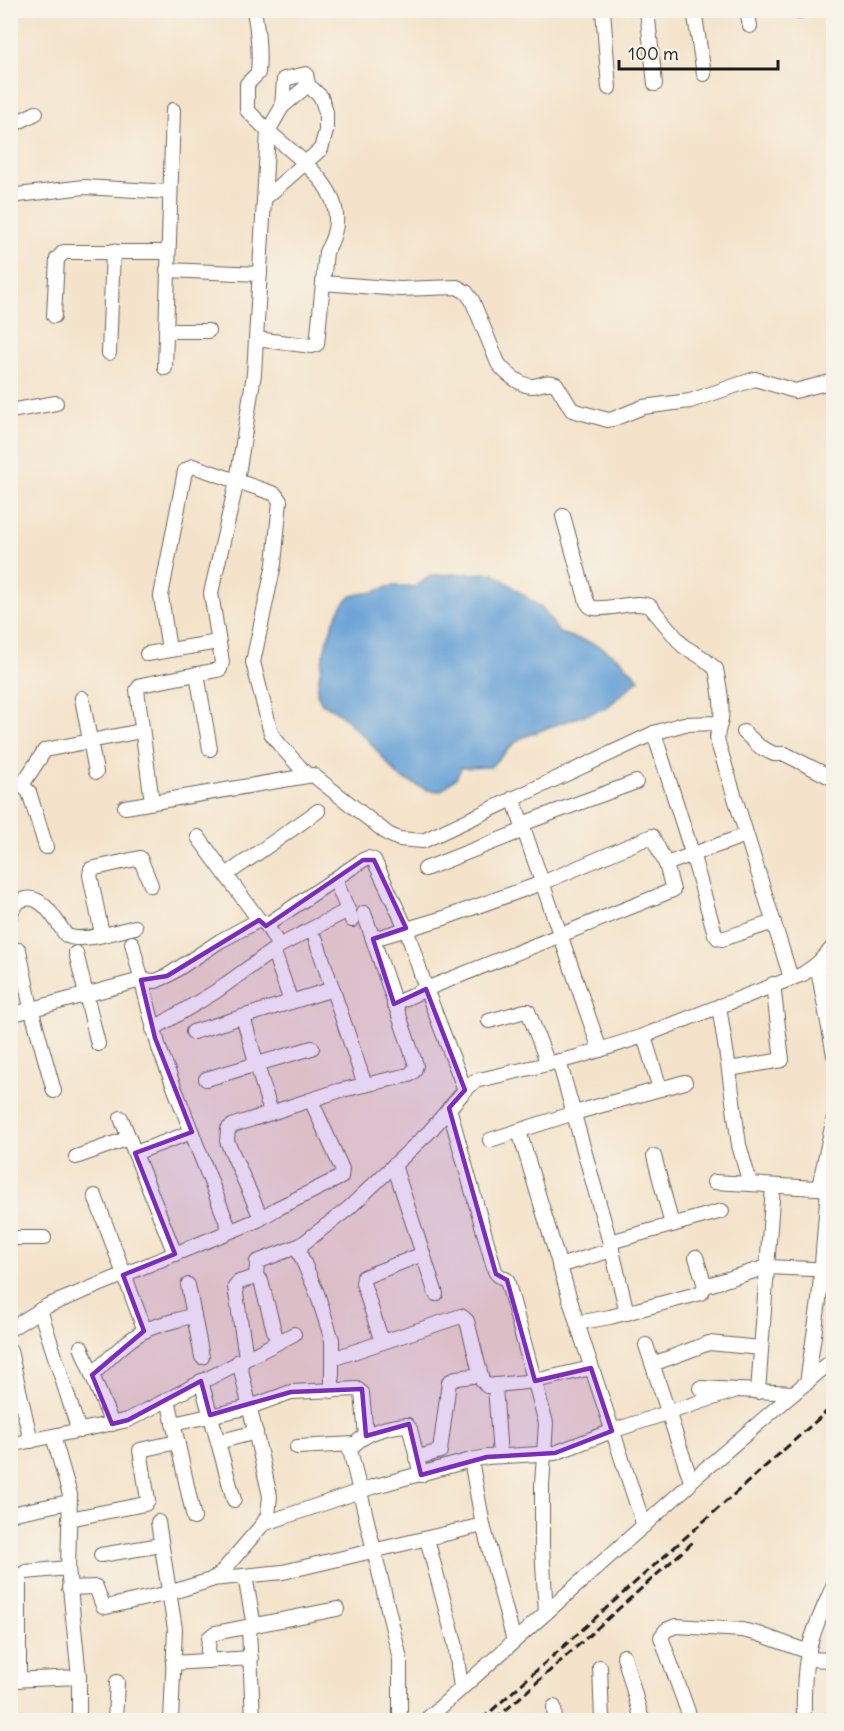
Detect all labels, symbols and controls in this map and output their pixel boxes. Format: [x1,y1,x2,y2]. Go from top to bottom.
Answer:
scale bar [619,33,778,71]
text: 100 m [628,42,679,65]

